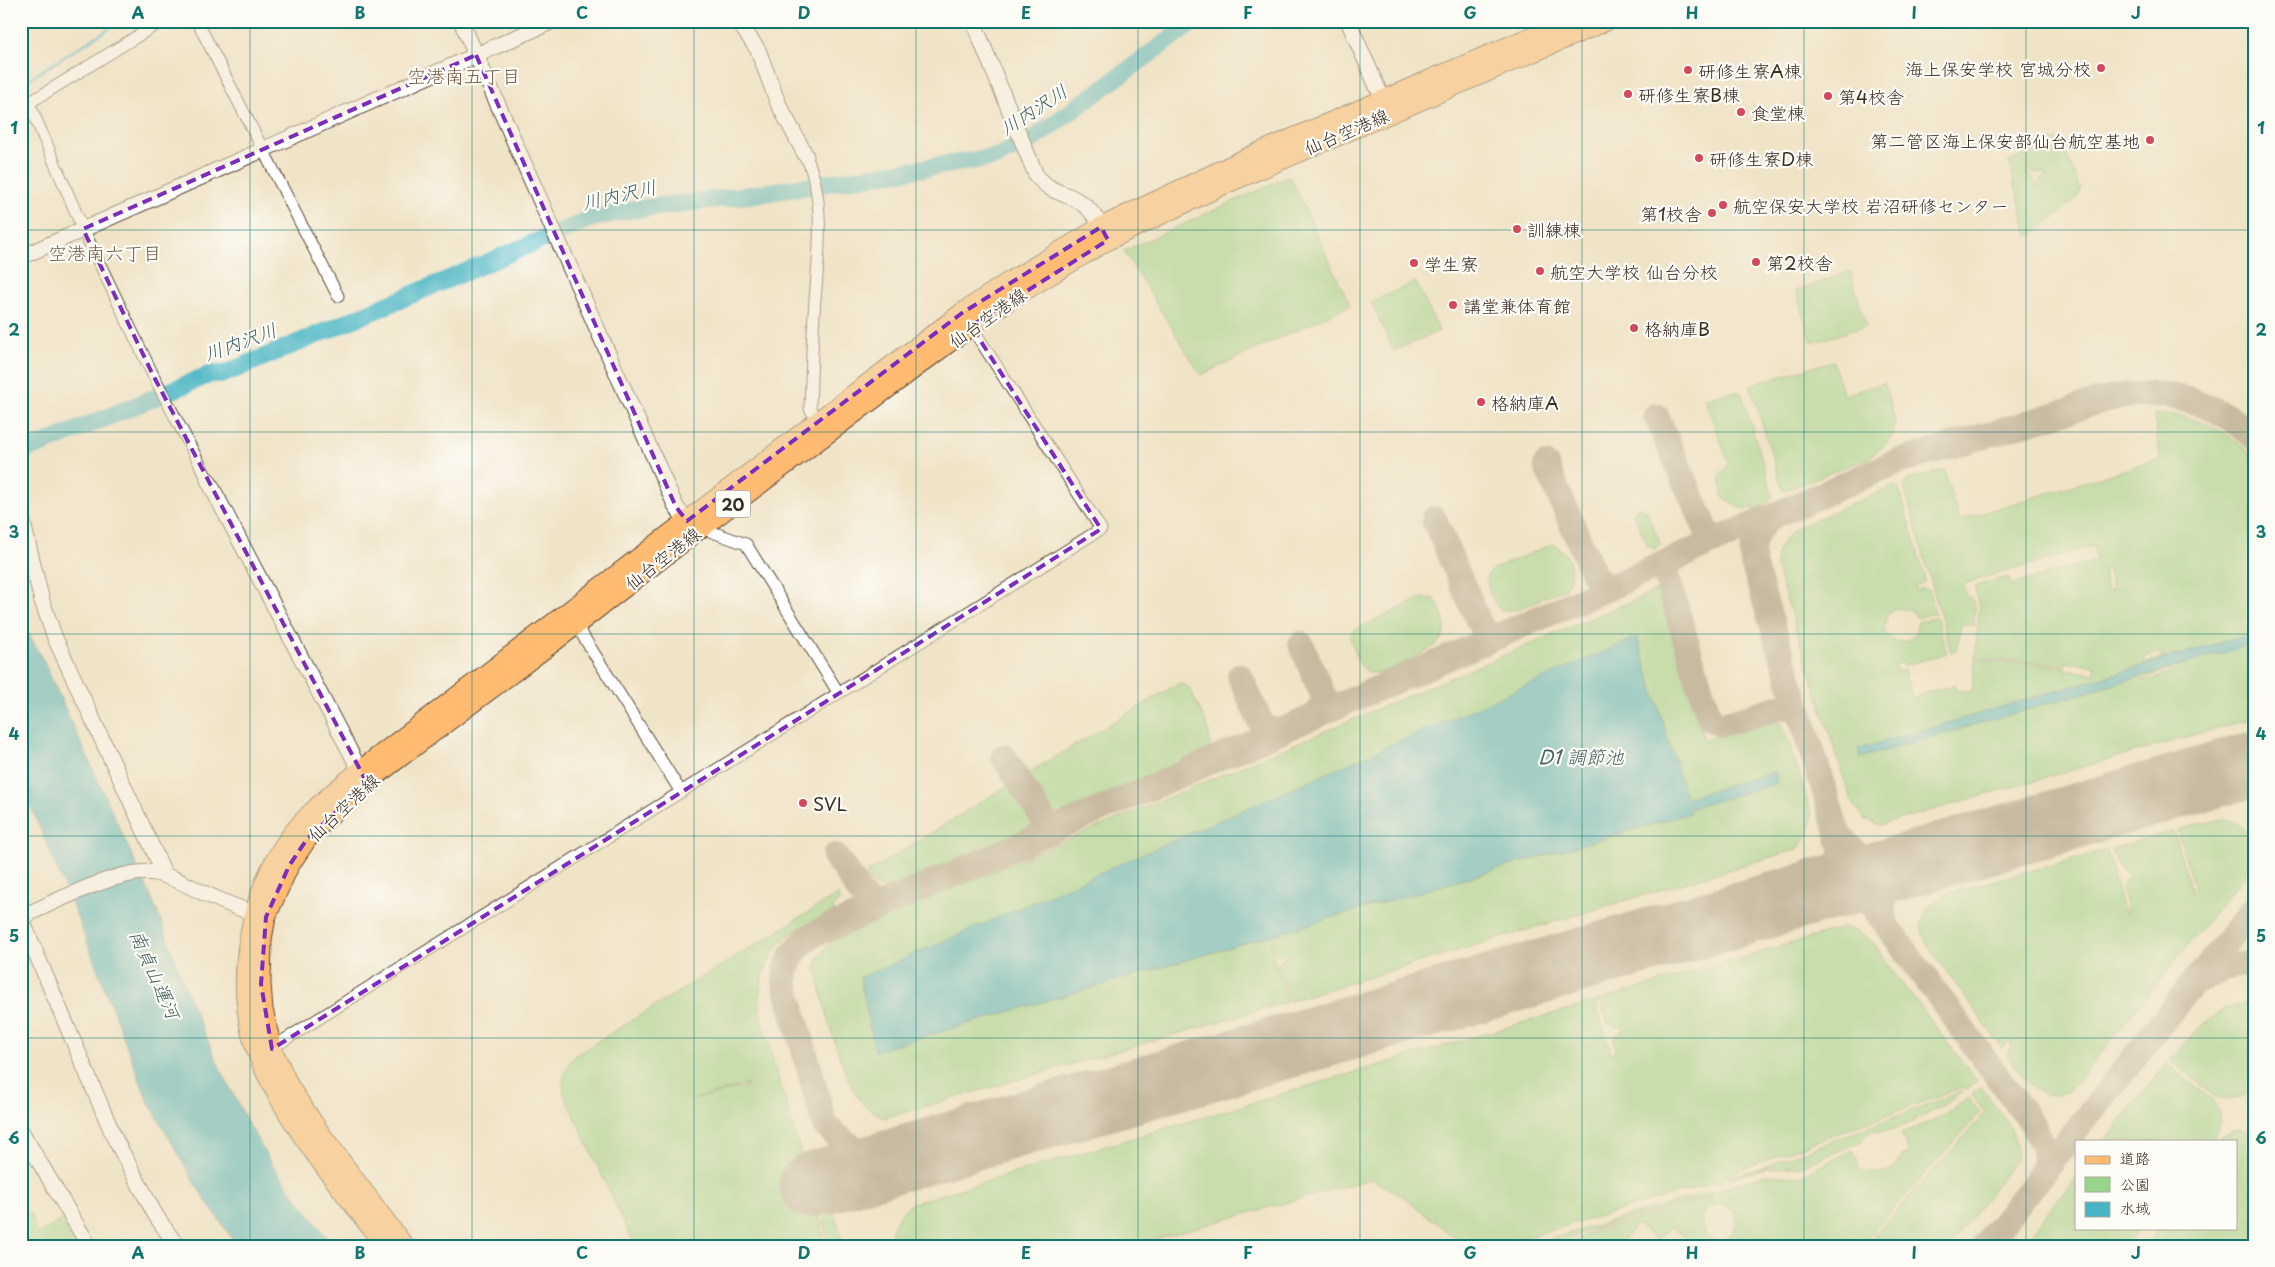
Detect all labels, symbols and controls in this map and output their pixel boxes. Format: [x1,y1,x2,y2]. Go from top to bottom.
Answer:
text: A [132,0,145,24]
text: B [355,0,366,24]
text: C [576,0,588,24]
text: D [798,0,810,24]
text: E [1021,0,1031,24]
text: F [1243,0,1253,24]
text: G [1463,0,1477,24]
text: H [1686,0,1698,24]
text: I [1911,0,1917,24]
text: J [2131,0,2141,24]
place label: 海上保安学校 宮城分校 [1905,55,2091,82]
place label: 研修生寮A棟 [1698,57,1802,84]
district label: 空港南五丁目 [407,61,521,89]
marker: 海上保安学校 宮城分校 [2095,62,2107,74]
marker: 研修生寮A棟 [1682,64,1694,76]
water label: 川内沢川 [993,77,1073,141]
place label: 研修生寮B棟 [1638,81,1740,108]
place label: 第4校舎 [1838,83,1904,110]
marker: 研修生寮B棟 [1622,88,1634,100]
marker: 第4校舎 [1822,90,1834,102]
place label: 食堂棟 [1751,99,1805,126]
street label: 仙台空港線 [1299,101,1393,161]
marker: 食堂棟 [1735,106,1747,118]
text: 1 [10,115,18,139]
text: 1 [2257,115,2265,139]
place label: 第二管区海上保安部仙台航空基地 [1870,127,2140,154]
marker: 第二管区海上保安部仙台航空基地 [2144,134,2156,146]
place label: 研修生寮D棟 [1709,145,1813,172]
marker: 研修生寮D棟 [1693,152,1705,164]
water label: 川内沢川 [579,172,659,216]
place label: 航空保安大学校 岩沼研修センター [1733,192,2008,219]
marker: 航空保安大学校 岩沼研修センター [1717,199,1729,211]
place label: 第1校舎 [1640,200,1702,227]
marker: 第1校舎 [1706,207,1718,219]
place label: 訓練棟 [1527,216,1581,243]
marker: 訓練棟 [1511,223,1523,235]
district label: 空港南六丁目 [48,238,162,266]
place label: 第2校舎 [1766,249,1833,276]
place label: 学生寮 [1424,250,1478,277]
marker: 第2校舎 [1750,256,1762,268]
marker: 学生寮 [1408,257,1420,269]
place label: 航空大学校 仙台分校 [1550,258,1718,285]
marker: 航空大学校 仙台分校 [1534,265,1546,277]
street label: 仙台空港線 [942,280,1032,354]
place label: 講堂兼体育館 [1463,292,1571,319]
marker: 講堂兼体育館 [1447,299,1459,311]
water label: 川内沢川 [199,315,281,367]
place label: 格納庫B [1644,315,1710,342]
text: 2 [8,317,20,341]
text: 2 [2255,317,2267,341]
marker: 格納庫B [1628,322,1640,334]
place label: 格納庫A [1491,389,1559,416]
marker: 格納庫A [1475,396,1487,408]
road number: 20 [716,490,750,518]
text: 3 [9,519,19,543]
text: 3 [2256,519,2266,543]
street label: 仙台空港線 [618,520,706,596]
text: 4 [9,721,20,745]
text: 4 [2256,721,2267,745]
water label: D1 調節池 [1538,742,1625,770]
street label: 仙台空港線 [301,766,385,848]
place label: SVL [813,790,847,817]
marker: SVL [797,797,809,809]
text: 5 [9,923,19,947]
text: 5 [2256,923,2266,947]
water label: 南貞山運河 [124,925,189,1026]
text: 6 [8,1125,20,1149]
text: 6 [2255,1125,2267,1149]
legend [2075,1140,2238,1230]
text: 道路 [2120,1146,2150,1169]
text: 公園 [2120,1172,2150,1195]
text: 水域 [2120,1196,2150,1219]
text: A [132,1240,145,1264]
text: B [355,1240,366,1264]
text: C [576,1240,588,1264]
text: D [798,1240,810,1264]
text: E [1021,1240,1031,1264]
text: F [1243,1240,1253,1264]
text: G [1463,1240,1477,1264]
text: H [1686,1240,1698,1264]
text: I [1911,1240,1917,1264]
text: J [2131,1240,2141,1264]

